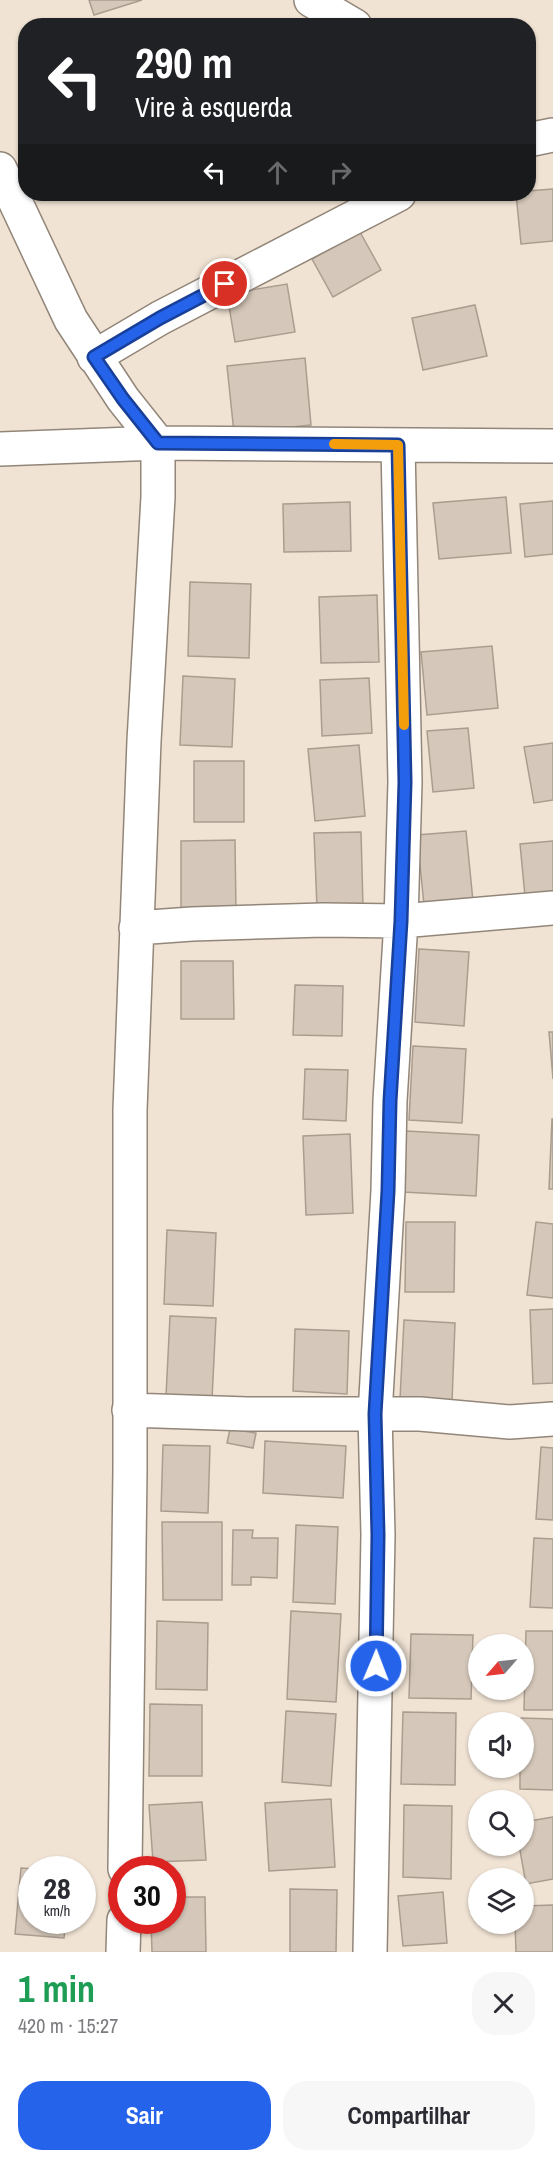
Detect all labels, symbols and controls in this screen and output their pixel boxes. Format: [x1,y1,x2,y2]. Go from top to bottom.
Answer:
text: 290 m [135,35,233,91]
icon: left [36,42,114,120]
text: Vire à esquerda [135,89,292,125]
icon: left [198,156,231,189]
icon: ahead [261,156,294,189]
icon: right [324,156,357,189]
pin [199,258,250,309]
icon: arrive [208,267,241,300]
position arrow [344,1634,408,1698]
north arrow [468,1634,534,1700]
map controls [468,1634,534,1934]
button: sound [468,1712,534,1778]
button: search [468,1790,534,1856]
speed limit sign: 30 [108,1856,186,1934]
text: 28 [43,1868,71,1908]
button: layers [468,1868,534,1934]
text: km/h [44,1900,70,1921]
text: 1 min [18,1965,95,2013]
button: close [472,1972,535,2035]
text: 420 m · 15:27 [18,2012,118,2039]
button: Sair [18,2081,271,2150]
button: Compartilhar [283,2081,535,2150]

